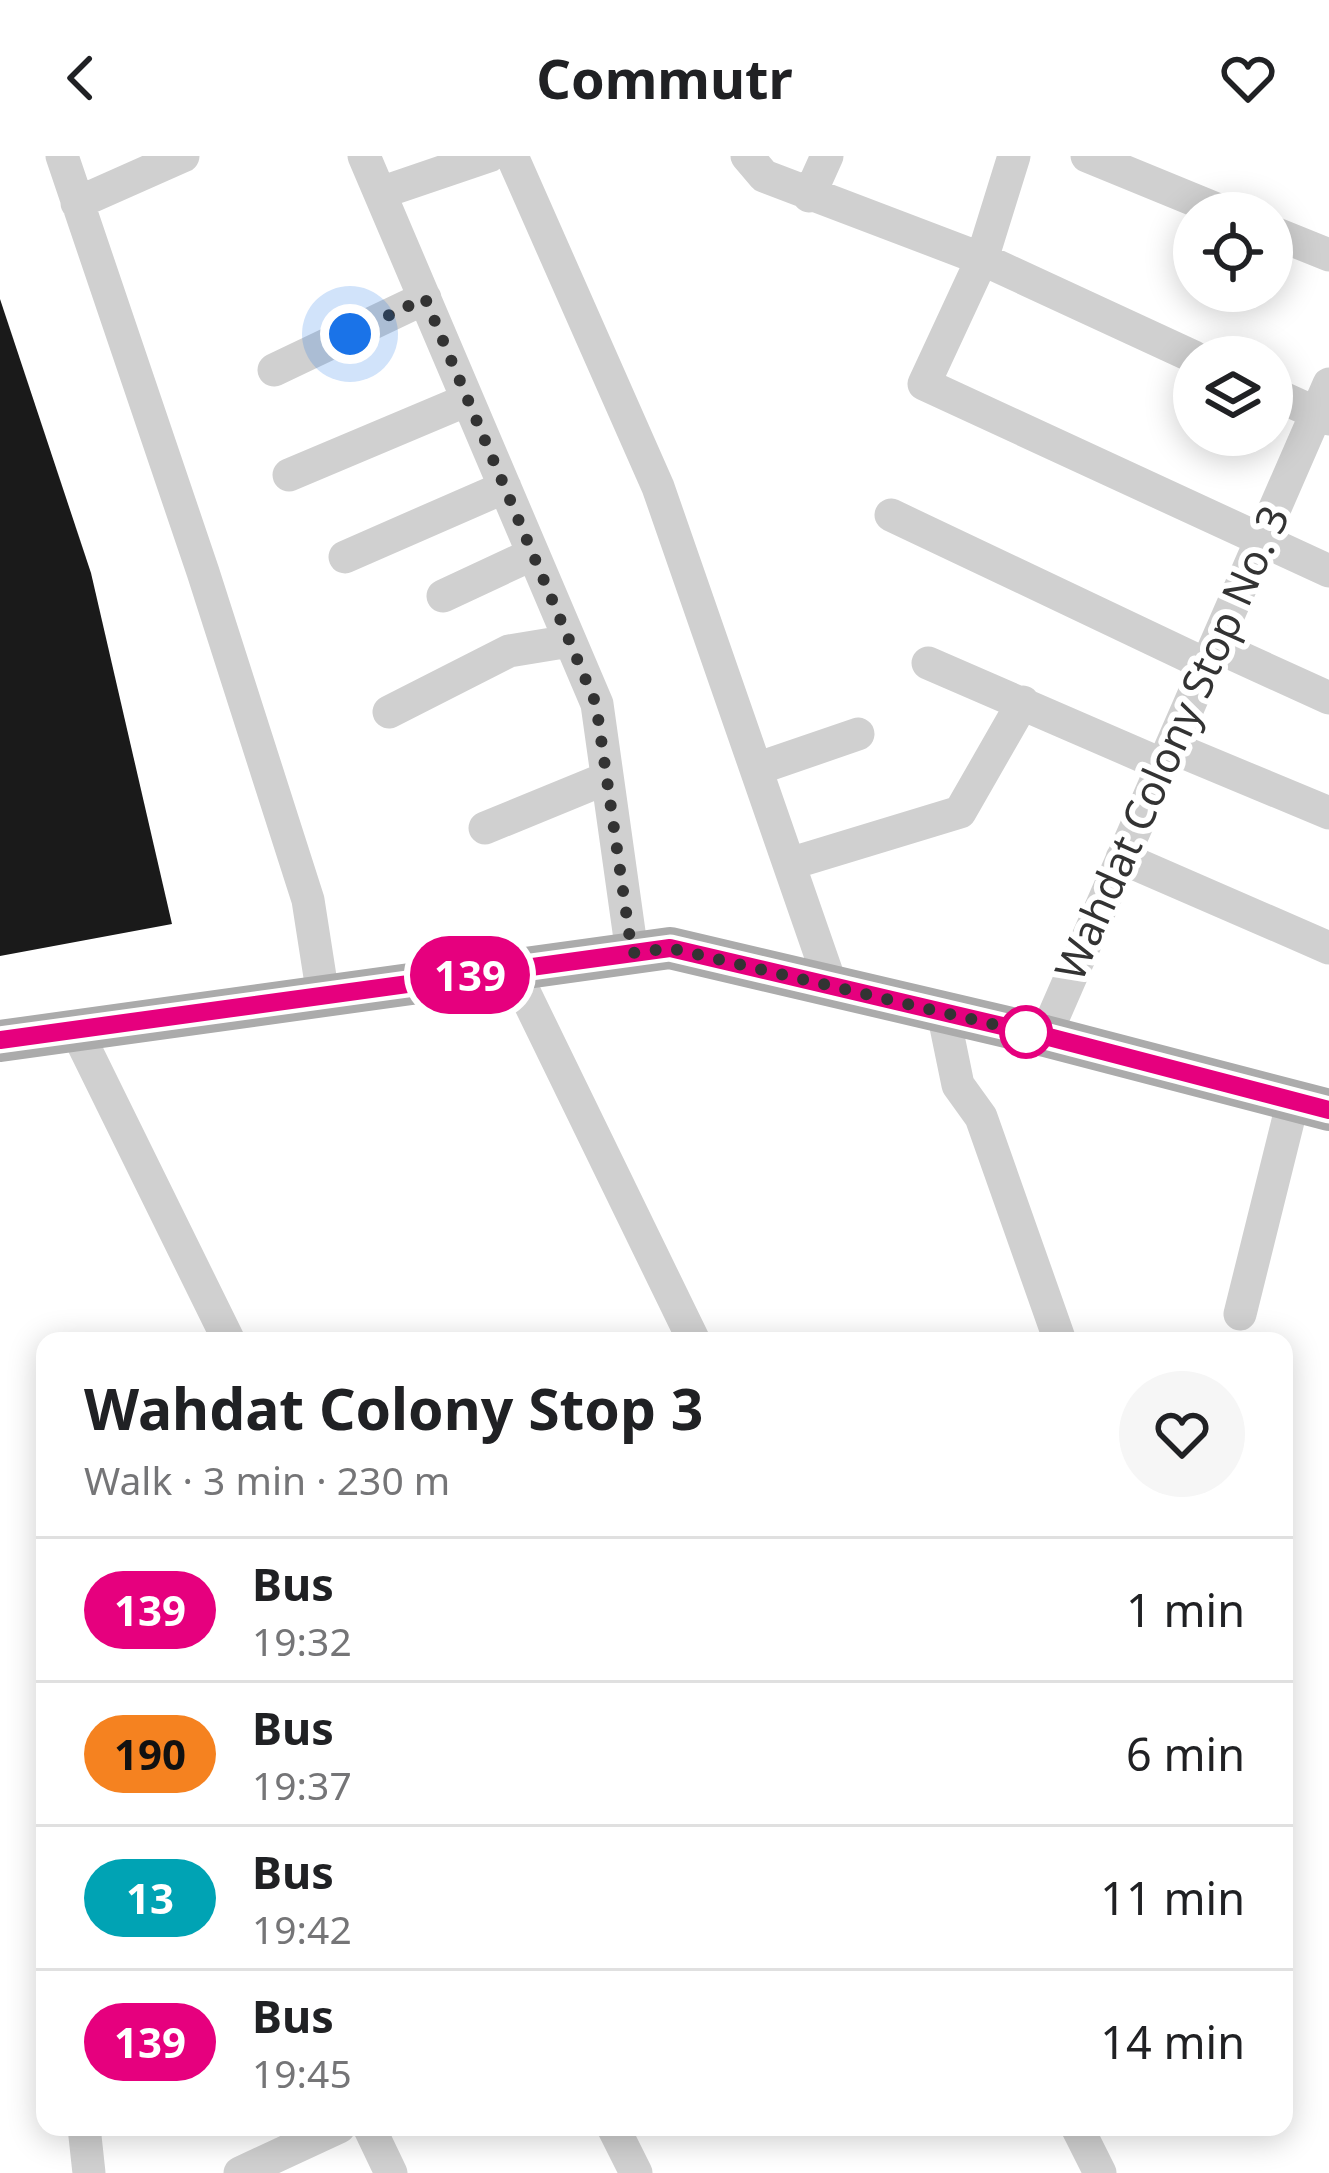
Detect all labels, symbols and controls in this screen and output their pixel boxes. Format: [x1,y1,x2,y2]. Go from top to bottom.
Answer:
text: Commutr [536,41,793,115]
icon: back [48,45,114,111]
icon: heart [1215,45,1281,111]
map controls [1173,192,1293,456]
button: locate [1173,192,1293,312]
your location [320,304,380,364]
button: layers [1173,336,1293,456]
street label: Wahdat Colony Stop No. 3 [1040,496,1301,989]
line badge: 139 [401,936,539,1014]
text: 139 [434,946,506,1003]
unlabelled marker [1001,1007,1051,1057]
text: Wahdat Colony Stop 3 [84,1369,703,1447]
button: heart [1119,1371,1245,1497]
text: Walk · 3 min · 230 m [84,1453,450,1506]
text: Bus [252,1553,334,1614]
text: 1 min [1126,1579,1245,1640]
text: 139 [114,1581,186,1638]
text: 19:32 [252,1614,352,1667]
text: Bus [252,1697,334,1758]
text: 6 min [1126,1723,1245,1784]
text: 190 [114,1725,186,1782]
text: 19:37 [252,1758,352,1811]
text: Bus [252,1841,334,1902]
text: 11 min [1100,1867,1245,1928]
text: 13 [126,1869,174,1926]
text: 19:42 [252,1902,352,1955]
text: Bus [252,1985,334,2046]
text: 14 min [1100,2011,1245,2072]
text: 139 [114,2013,186,2070]
text: 19:45 [252,2046,352,2099]

